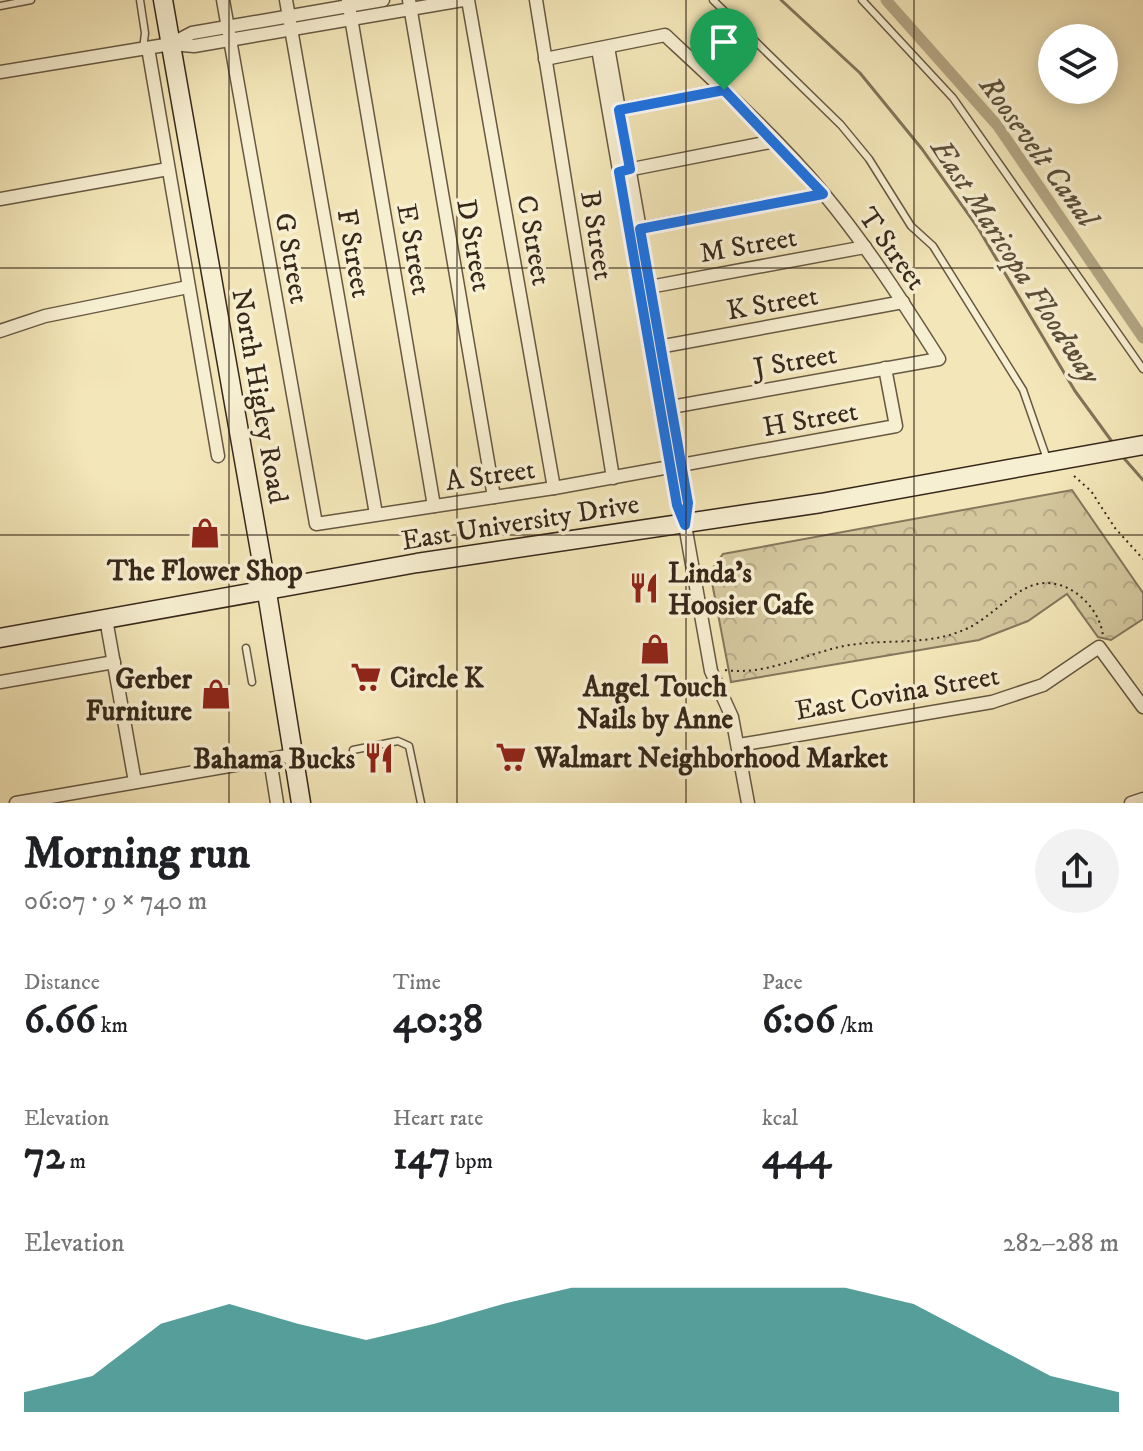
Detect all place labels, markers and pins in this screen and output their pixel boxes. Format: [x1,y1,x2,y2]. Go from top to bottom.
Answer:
pin [690,8,758,90]
shop icon: The Flower Shop [188,516,222,550]
place label: The Flower Shop [106,554,303,589]
place label: Linda's Hoosier Cafe [668,556,814,623]
restaurant icon: Linda's Hoosier Cafe [627,571,661,605]
shop icon: Angel Touch Nails by Anne [638,632,672,666]
supermarket icon: Circle K [349,660,383,694]
place label: Circle K [390,661,485,696]
place label: Gerber Furniture [85,662,193,729]
place label: Angel Touch Nails by Anne [577,670,733,737]
shop icon: Gerber Furniture [199,677,233,711]
supermarket icon: Walmart Neighborhood Market [494,740,528,774]
restaurant icon: Bahama Bucks [362,741,396,775]
place label: Walmart Neighborhood Market [534,741,888,776]
place label: Bahama Bucks [193,742,356,777]

